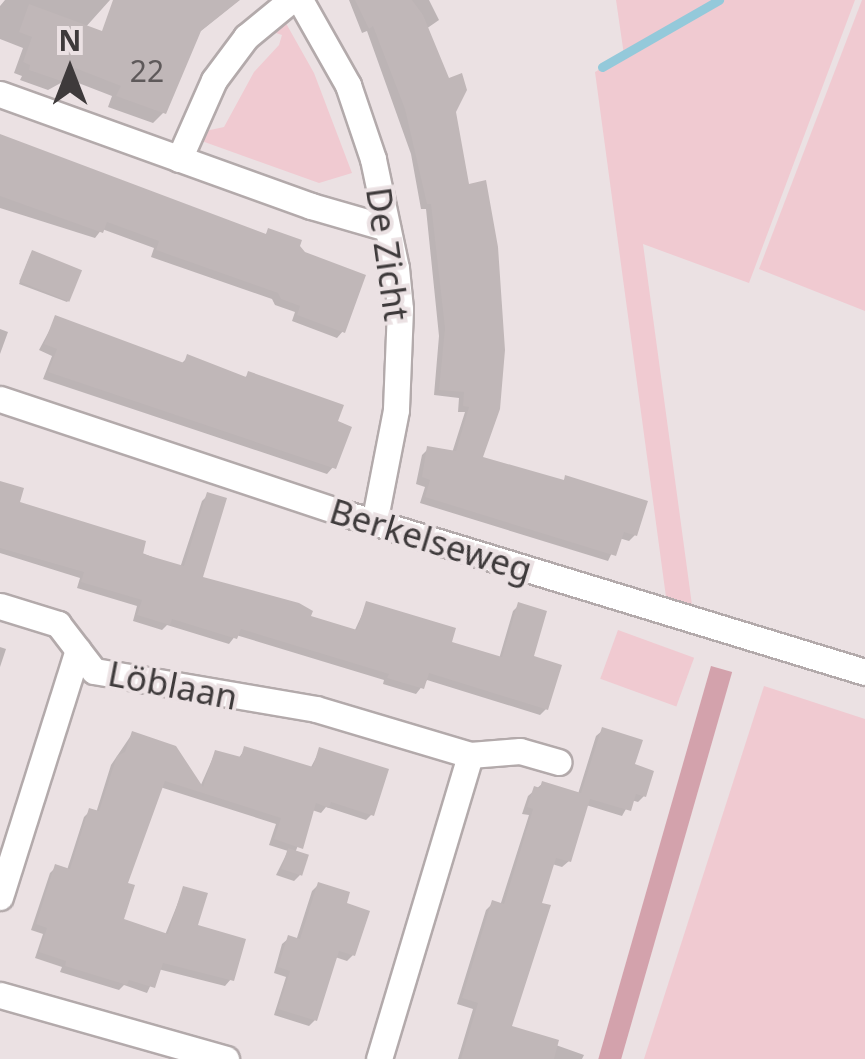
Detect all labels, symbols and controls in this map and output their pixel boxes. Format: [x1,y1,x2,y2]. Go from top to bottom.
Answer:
north arrow [20,20,120,120]
text: N [59,21,81,59]
house number: 22 [130,53,164,89]
street label: De Zicht [358,184,418,324]
street label: Berkelseweg [325,489,537,591]
street label: Löblaan [105,652,241,718]

